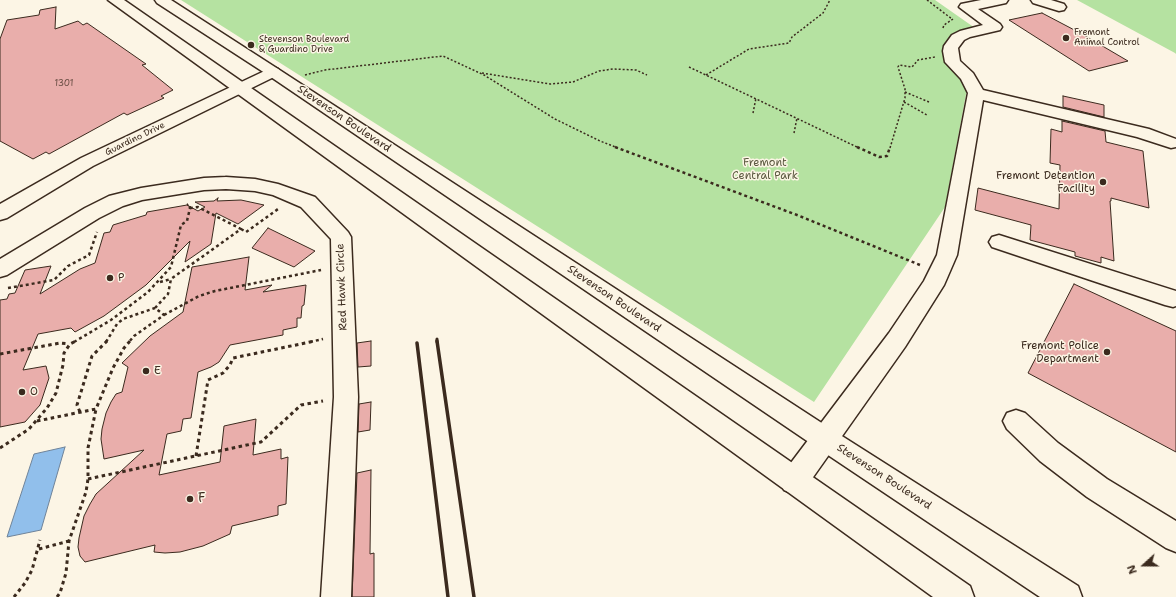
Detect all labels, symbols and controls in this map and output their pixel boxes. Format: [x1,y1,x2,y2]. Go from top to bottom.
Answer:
place label: Fremont Animal Control [1074,28,1139,49]
marker: Fremont Animal Control [1061,33,1071,43]
place label: Stevenson Boulevard & Guardino Drive [259,35,349,56]
marker: Stevenson Boulevard & Guardino Drive [246,40,256,50]
house number: 1301 [54,79,74,89]
street label: Stevenson Boulevard [295,83,393,155]
street label: Guardino Drive [103,120,167,158]
park label: Fremont Central Park [732,156,798,182]
place label: Fremont Detention Facility [996,169,1095,195]
marker: Fremont Detention Facility [1098,177,1108,187]
street label: Red Hawk Circle [334,243,350,331]
street label: Stevenson Boulevard [565,263,663,335]
place label: P [118,271,124,285]
marker: P [105,273,115,283]
place label: Fremont Police Department [1021,339,1099,365]
marker: Fremont Police Department [1102,347,1112,357]
place label: E [154,364,161,378]
marker: E [141,366,151,376]
place label: O [30,385,38,399]
marker: O [17,387,27,397]
street label: Stevenson Boulevard [834,441,934,513]
place label: F [198,491,205,507]
marker: F [185,494,195,504]
north arrow [1124,545,1164,585]
text: N [1124,563,1141,576]

